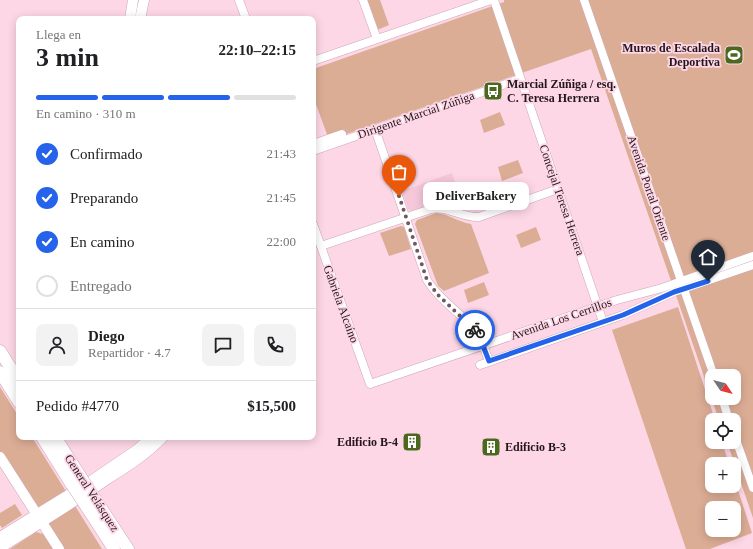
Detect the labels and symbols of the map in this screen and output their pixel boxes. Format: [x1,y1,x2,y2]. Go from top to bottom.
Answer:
place label: Muros de Escalada Deportiva [622,41,720,69]
sports icon: Muros de Escalada Deportiva [723,44,745,66]
place label: Marcial Zúñiga / esq. C. Teresa Herrera [507,77,616,105]
bus stop icon: Marcial Zúñiga / esq. C. Teresa Herrera [482,80,504,102]
street label: Dirigente Marcial Zúñiga [356,88,477,142]
street label: Avenida Portal Oriente [624,134,674,242]
street label: Concejal Teresa Herrera [536,143,588,258]
pin [382,155,416,196]
callout: DeliverBakery [423,182,529,210]
pin [691,240,725,281]
street label: Gabriela Alcaíno [320,263,362,345]
street label: Avenida Los Cerrillos [509,295,614,343]
courier [455,310,495,350]
north arrow [705,369,741,405]
building icon: Edificio B-4 [401,431,423,453]
place label: Edificio B-4 [337,435,398,449]
building icon: Edificio B-3 [480,436,502,458]
place label: Edificio B-3 [505,440,566,454]
street label: General Velásquez [62,452,122,534]

